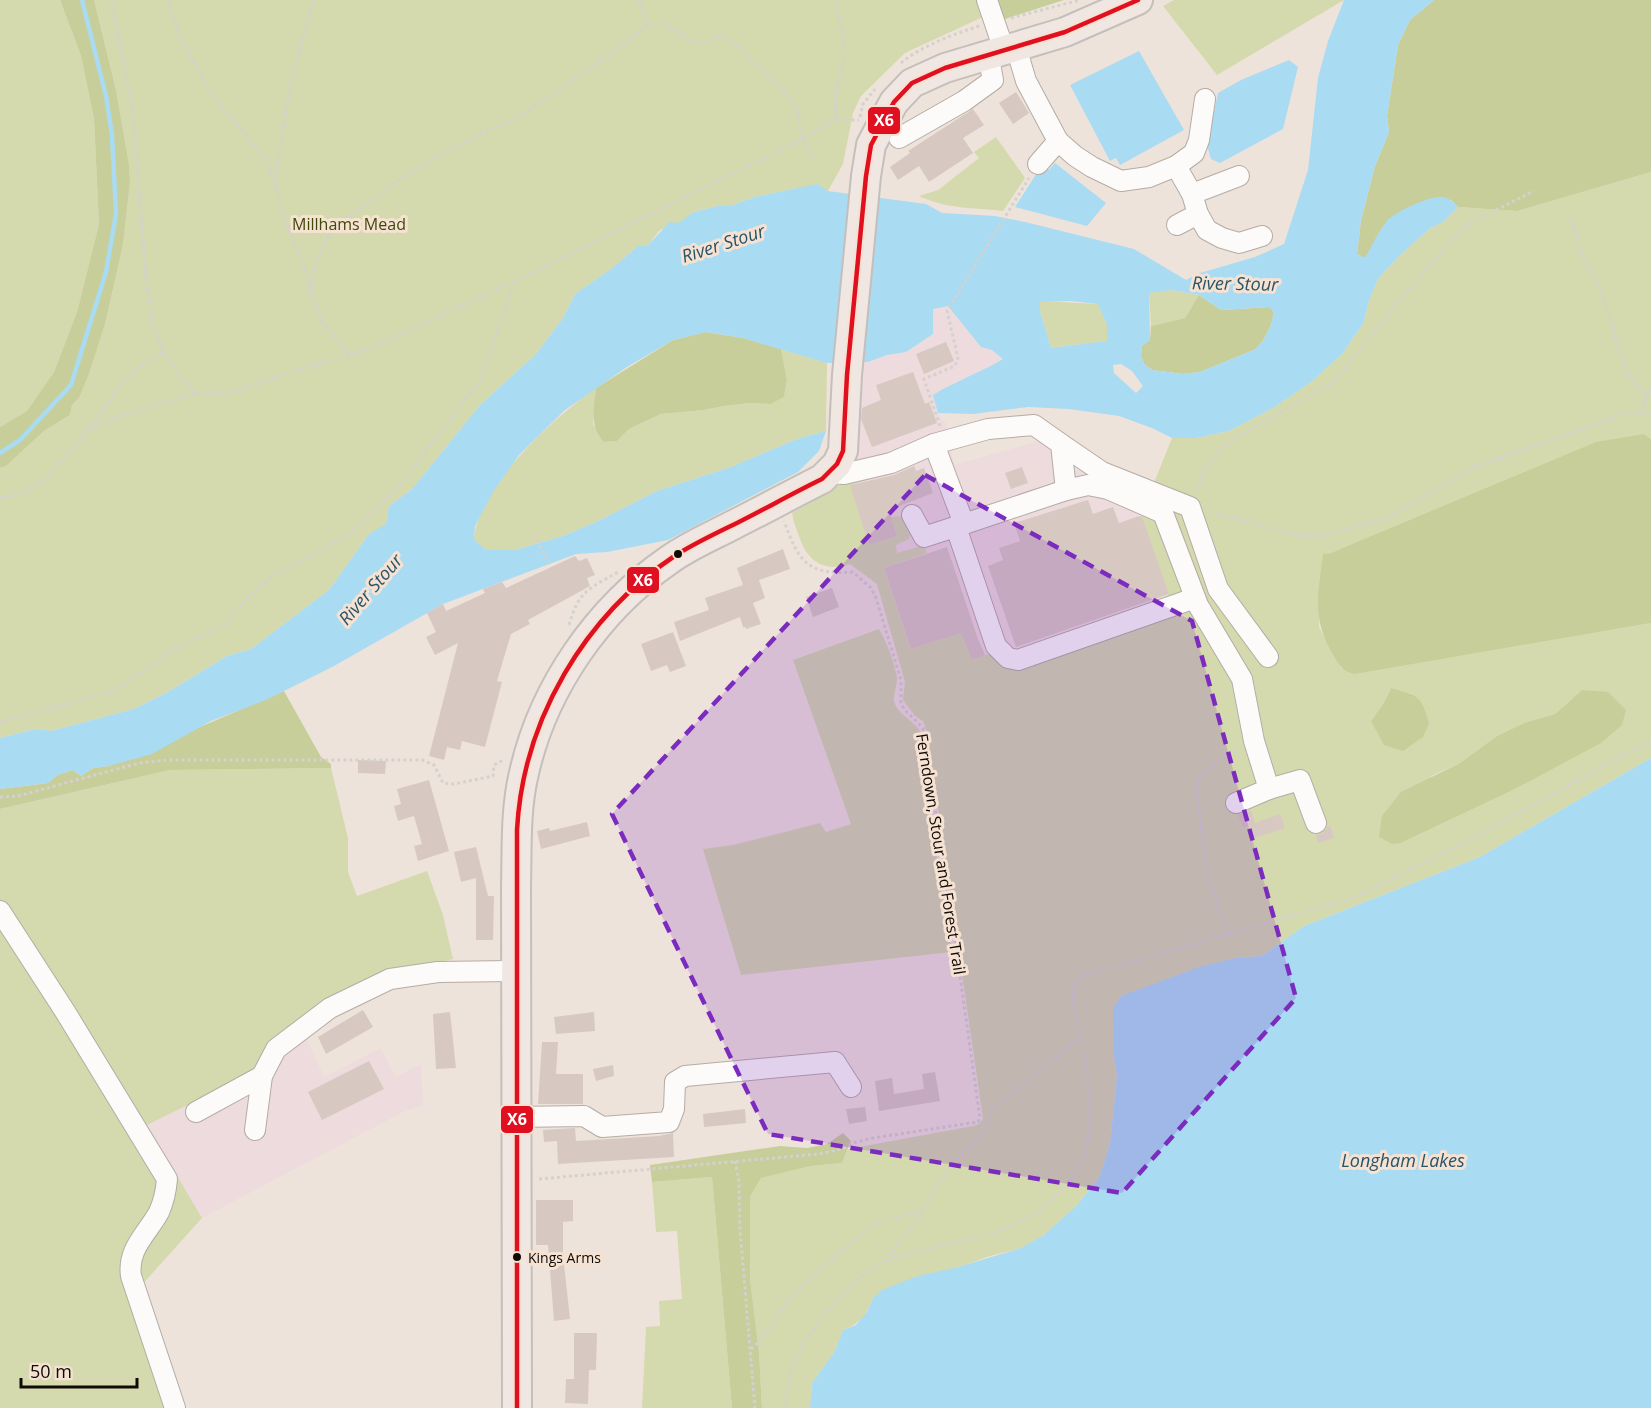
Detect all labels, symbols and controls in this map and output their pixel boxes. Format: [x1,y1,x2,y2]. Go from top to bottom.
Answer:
line badge: X6 [867,106,901,135]
text: X6 [874,109,894,131]
park label: Millhams Mead [292,213,406,235]
water label: River Stour [678,218,769,268]
water label: River Stour [1192,270,1279,296]
water label: River Stour [333,548,408,630]
unlabelled marker [672,548,684,560]
line badge: X6 [626,566,660,594]
text: X6 [633,569,653,591]
street label: Ferndown, Stour and Forest Trail [911,732,971,976]
line badge: X6 [500,1105,534,1134]
text: X6 [507,1108,527,1130]
water label: Longham Lakes [1341,1148,1465,1172]
place label: Kings Arms [528,1248,601,1267]
marker: Kings Arms [511,1251,523,1263]
scale bar [21,1351,136,1389]
text: 50 m [30,1359,72,1383]

